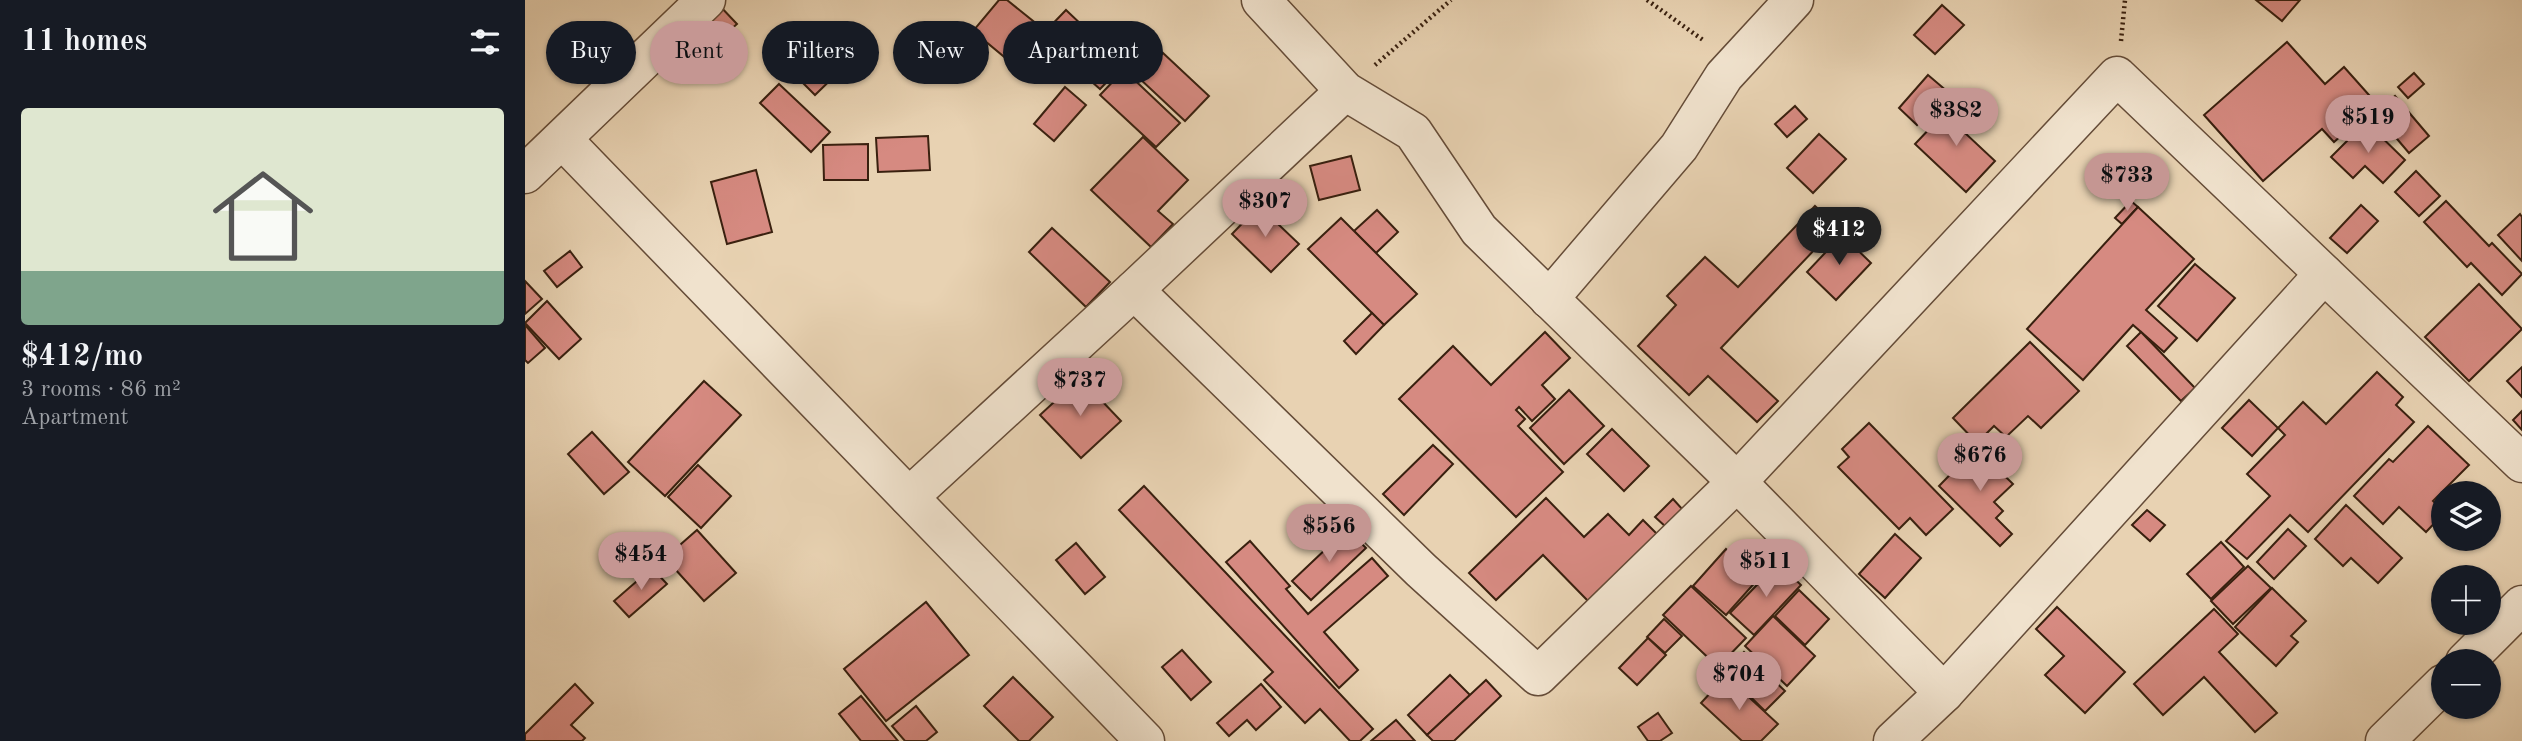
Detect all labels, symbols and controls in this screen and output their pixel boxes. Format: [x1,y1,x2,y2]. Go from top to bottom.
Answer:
chip: Buy [546,21,636,84]
chip: Rent [650,21,748,84]
chip: Filters [762,21,879,84]
chip: New [893,21,989,84]
chip: Apartment [1003,21,1163,84]
icon: filters [466,23,504,61]
text: 11 homes [21,27,147,57]
pin: $382 [1915,88,1997,148]
pin: $519 [2327,96,2409,155]
text: $382 [1929,99,1983,122]
text: $519 [2341,106,2395,129]
icon: home [200,153,326,279]
pin: $733 [2086,154,2168,213]
text: $733 [2100,164,2154,187]
pin: $307 [1224,180,1306,239]
text: $307 [1238,190,1292,213]
pin: $412 [1798,208,1880,267]
text: $412 [1812,218,1866,241]
text: $412/mo [21,342,143,372]
pin: $737 [1039,358,1121,418]
text: $737 [1053,369,1107,392]
text: 3 rooms · 86 m² [21,378,181,401]
text: Apartment [21,406,129,429]
pin: $676 [1939,434,2021,493]
text: $676 [1953,444,2007,467]
map controls [2431,481,2501,719]
button: layers [2431,481,2501,551]
pin: $556 [1288,504,1370,564]
text: $556 [1302,515,1356,538]
pin: $454 [600,532,682,592]
pin: $511 [1725,540,1807,599]
text: $454 [614,543,668,566]
text: $511 [1739,550,1793,573]
button: + [2431,565,2501,635]
button: − [2431,649,2501,719]
pin: $704 [1698,652,1780,712]
text: $704 [1712,663,1766,686]

